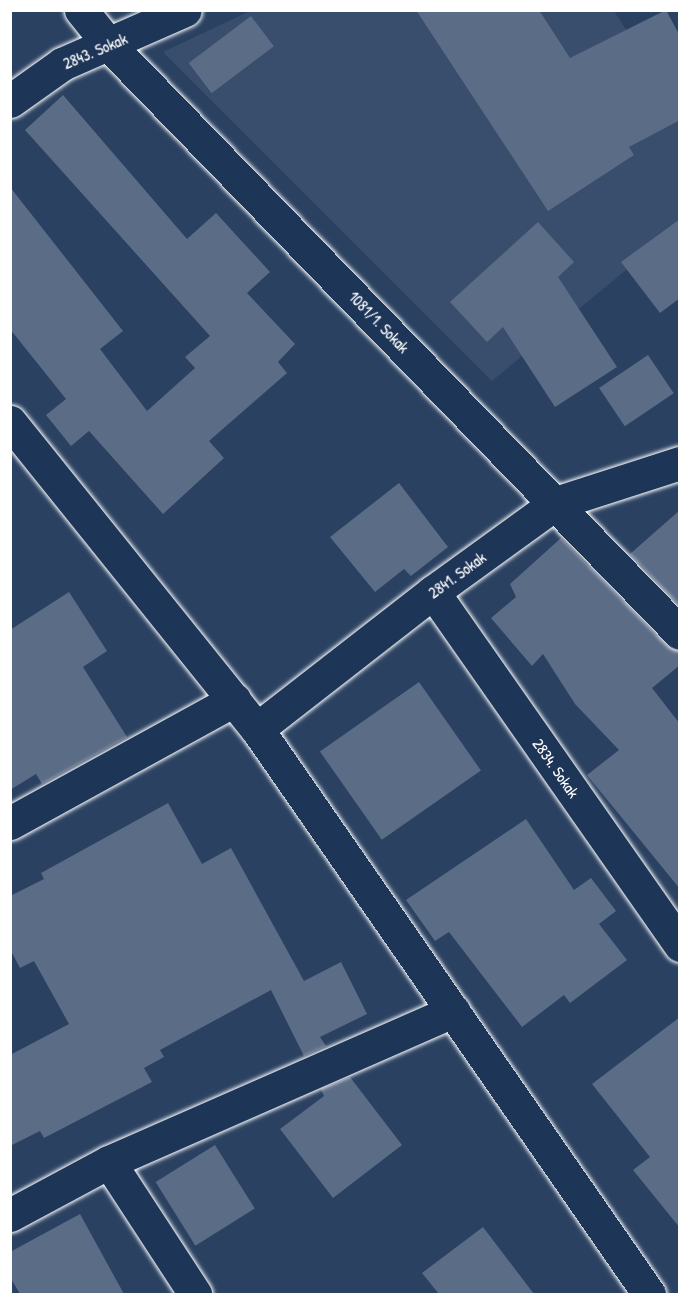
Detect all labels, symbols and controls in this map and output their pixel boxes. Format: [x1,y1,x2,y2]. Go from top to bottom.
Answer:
street label: 2843. Sokak [60,29,130,73]
street label: 1081/1. Sokak [345,287,413,357]
street label: 2841. Sokak [424,548,490,602]
street label: 2834. Sokak [529,735,583,801]

